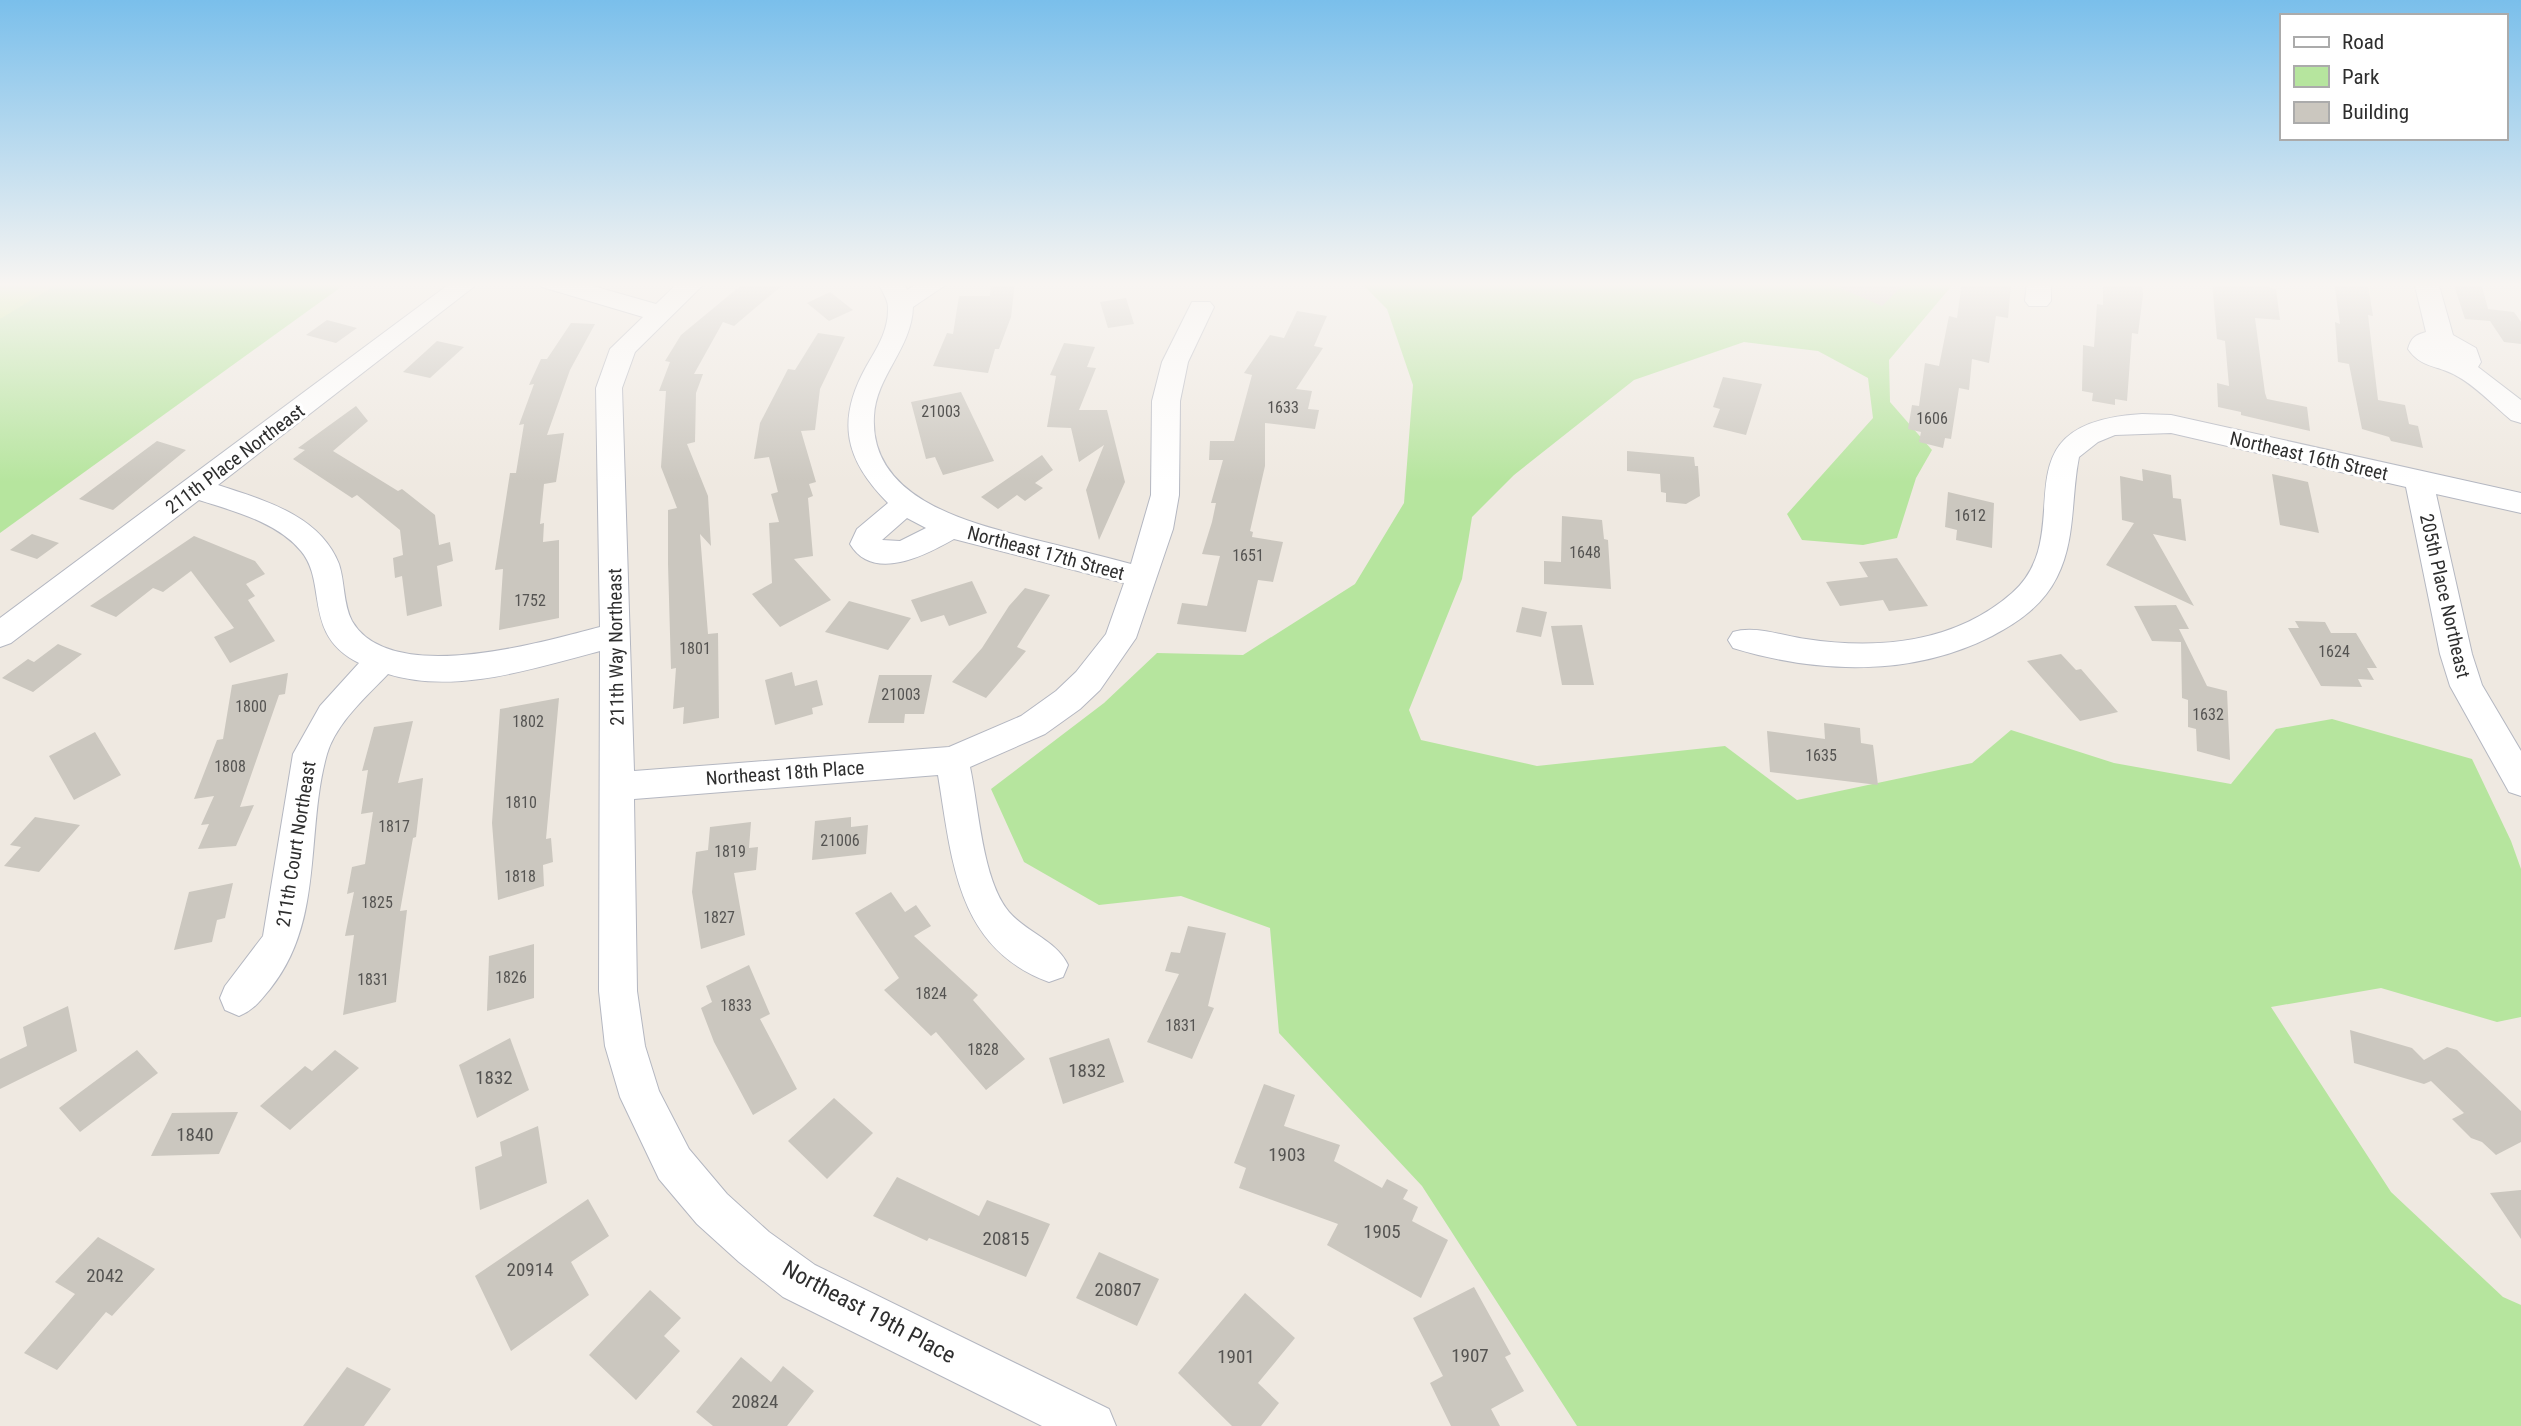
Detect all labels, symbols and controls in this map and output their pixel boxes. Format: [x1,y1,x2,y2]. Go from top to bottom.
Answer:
legend [2280,14,2507,140]
text: Road [2342,30,2384,54]
text: Park [2342,65,2380,89]
text: Building [2342,100,2409,124]
house number: 1633 [1267,398,1299,417]
street label: 211th Place Northeast [161,399,309,519]
house number: 21003 [921,402,961,421]
house number: 1606 [1916,409,1948,428]
street label: Northeast 16th Street [2228,427,2390,485]
house number: 1612 [1954,506,1986,525]
street label: 205th Place Northeast [2415,512,2475,680]
street label: Northeast 17th Street [965,521,1127,585]
house number: 1648 [1569,543,1601,562]
house number: 1651 [1232,546,1264,565]
street label: 211th Way Northeast [603,568,629,726]
house number: 1752 [514,591,546,610]
house number: 1801 [679,639,711,658]
house number: 1624 [2318,642,2350,661]
house number: 21003 [881,685,921,704]
house number: 1800 [235,697,267,716]
house number: 1632 [2192,705,2224,724]
house number: 1802 [512,712,544,731]
house number: 1635 [1805,746,1837,765]
street label: Northeast 18th Place [705,756,865,790]
house number: 1808 [214,757,246,776]
street label: 211th Court Northeast [272,759,320,929]
house number: 1810 [505,793,537,812]
house number: 1817 [378,817,410,836]
house number: 21006 [820,831,860,850]
house number: 1819 [714,842,746,861]
house number: 1818 [504,867,536,886]
house number: 1825 [361,893,393,912]
house number: 1827 [703,908,735,927]
house number: 1826 [495,968,527,987]
house number: 1831 [357,970,389,989]
house number: 1824 [915,984,947,1003]
house number: 1833 [720,996,752,1015]
house number: 1831 [1165,1016,1197,1035]
house number: 1828 [967,1040,999,1059]
house number: 1832 [1068,1059,1106,1082]
house number: 1832 [475,1066,513,1089]
house number: 1840 [176,1123,214,1146]
house number: 1903 [1268,1143,1306,1166]
house number: 1905 [1363,1220,1401,1243]
house number: 20815 [983,1227,1029,1250]
street label: Northeast 19th Place [778,1255,960,1369]
house number: 20914 [507,1258,553,1281]
house number: 2042 [86,1264,124,1287]
house number: 20807 [1095,1278,1141,1301]
house number: 1907 [1451,1344,1489,1367]
house number: 1901 [1217,1345,1255,1368]
house number: 20824 [732,1390,778,1413]

